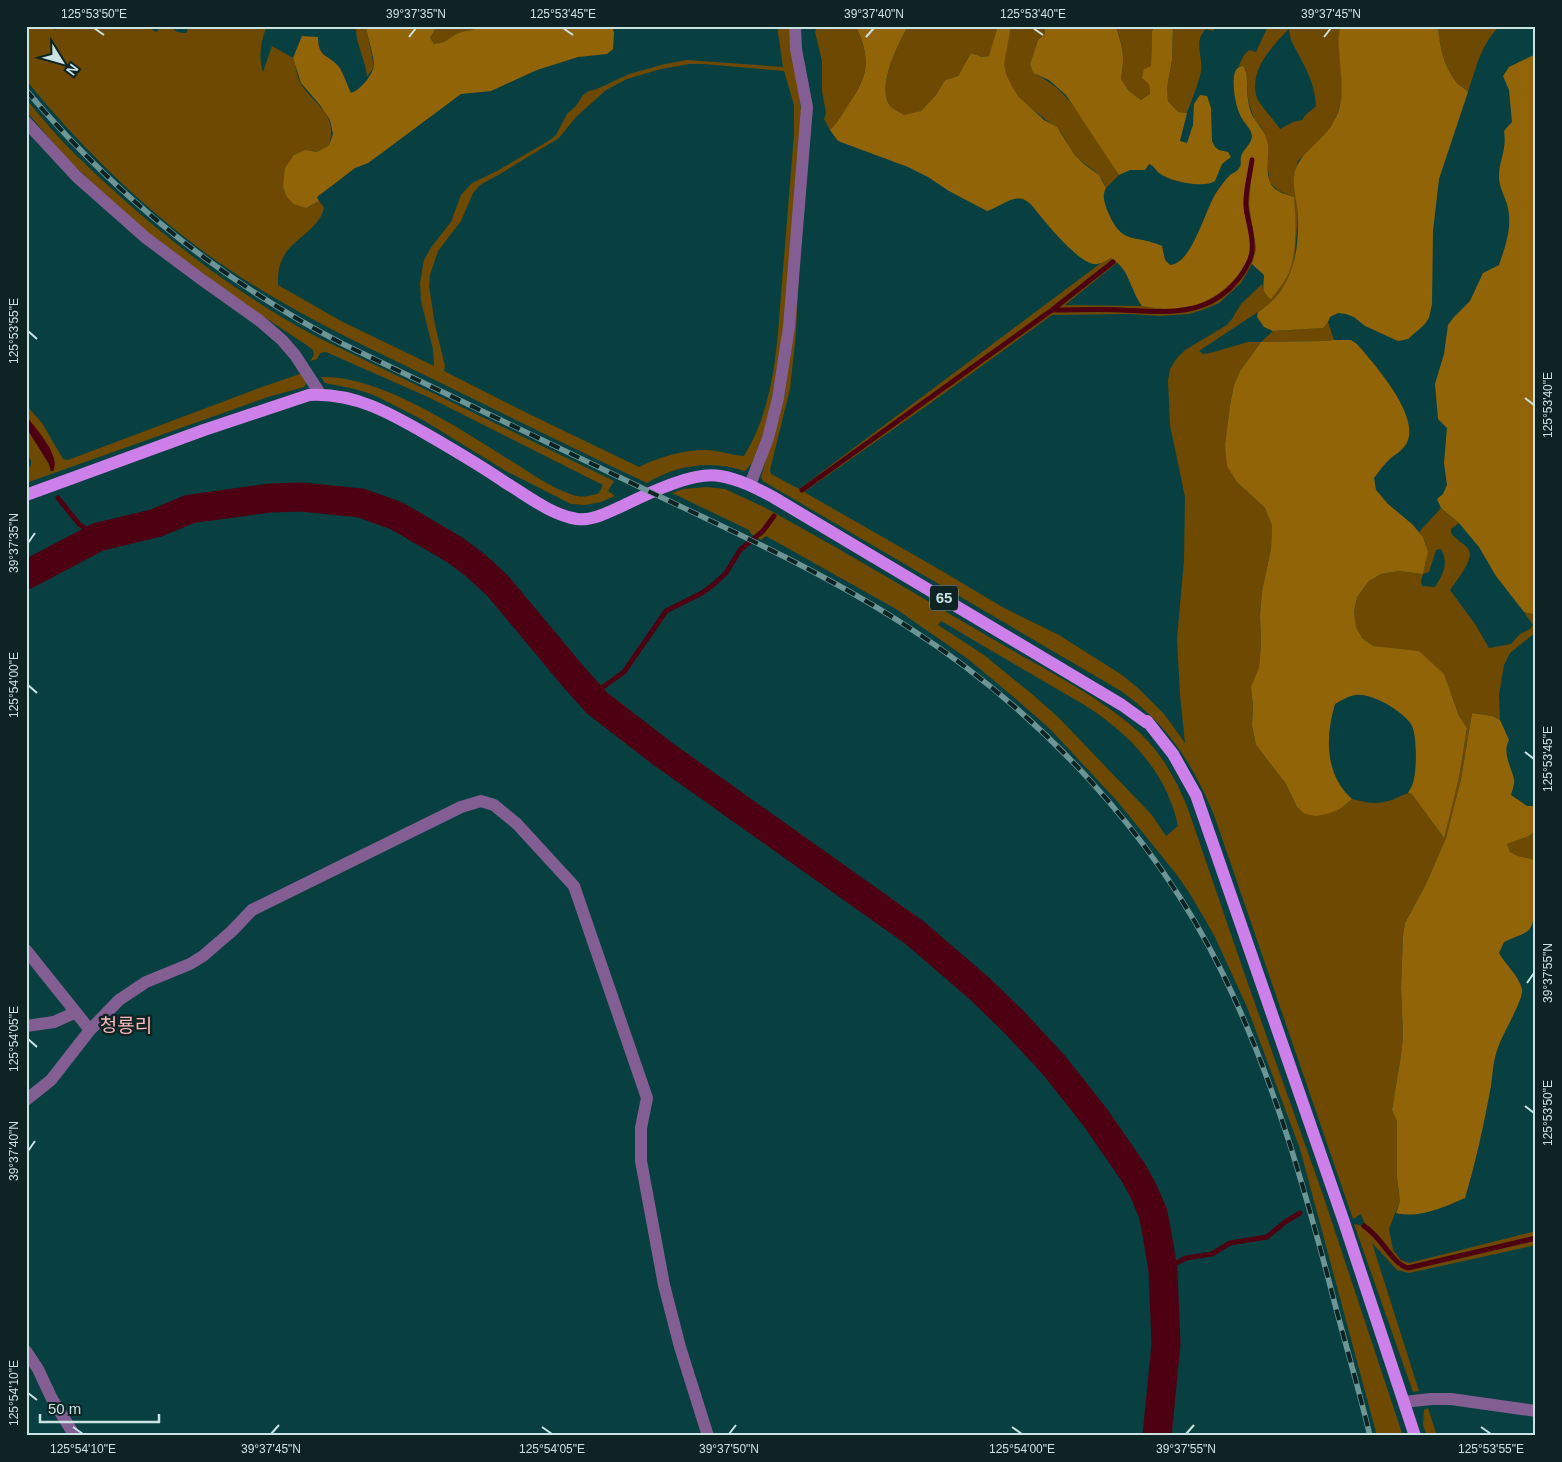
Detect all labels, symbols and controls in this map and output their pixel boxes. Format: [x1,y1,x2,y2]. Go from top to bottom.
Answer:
text: 125°53'50"E [61,7,127,21]
text: 39°37'35"N [386,7,446,21]
text: 125°53'45"E [530,7,596,21]
text: 39°37'40"N [844,7,904,21]
text: 125°53'40"E [1000,7,1066,21]
text: 39°37'45"N [1301,7,1361,21]
north arrow [38,38,88,88]
text: N [63,61,82,79]
text: 125°53'55"E [7,298,21,364]
text: 125°53'40"E [1541,372,1555,438]
text: 39°37'35"N [7,513,21,573]
road number: 65 [930,586,958,610]
text: 125°54'00"E [7,652,21,718]
text: 125°53'45"E [1541,726,1555,792]
text: 39°37'55"N [1541,943,1555,1003]
text: 125°54'05"E [7,1006,21,1072]
district label: 청룡리 [100,1015,152,1036]
text: 125°53'50"E [1541,1080,1555,1146]
text: 39°37'40"N [7,1121,21,1181]
text: 125°54'10"E [7,1360,21,1426]
scale bar [40,1392,159,1424]
text: 50 m [48,1400,81,1417]
text: 125°54'10"E [50,1442,116,1456]
text: 39°37'45"N [241,1442,301,1456]
text: 125°54'05"E [519,1442,585,1456]
text: 39°37'50"N [699,1442,759,1456]
text: 125°54'00"E [989,1442,1055,1456]
text: 39°37'55"N [1156,1442,1216,1456]
text: 125°53'55"E [1458,1442,1524,1456]

